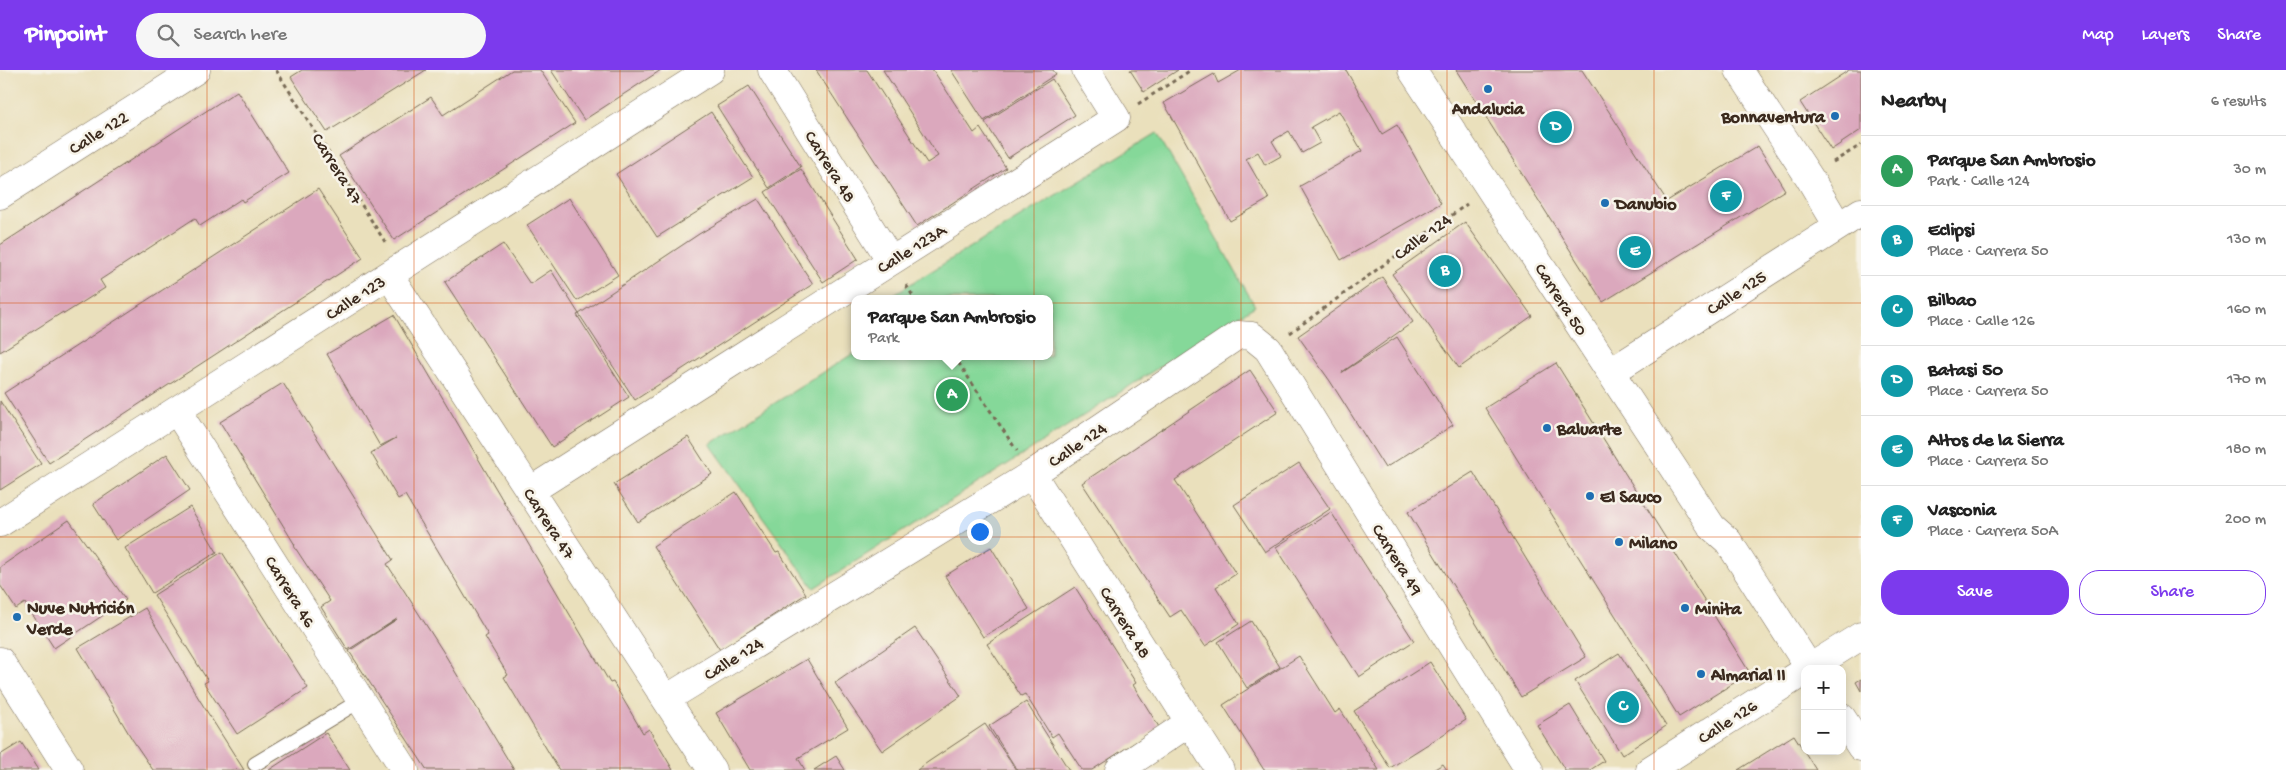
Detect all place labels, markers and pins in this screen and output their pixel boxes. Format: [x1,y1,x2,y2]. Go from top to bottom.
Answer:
marker: Andalucia [1482,83,1494,95]
place label: Andalucia [1451,100,1525,121]
pin: D [1540,108,1572,146]
place label: Bonnaventura [1720,108,1826,129]
marker: Bonnaventura [1829,110,1841,122]
pin: F [1710,177,1742,215]
place label: Danubio [1613,195,1677,216]
marker: Danubio [1599,197,1611,209]
pin: E [1619,233,1651,271]
pin: B [1429,252,1461,290]
pin: A [936,376,968,414]
place label: Baluarte [1556,420,1622,441]
marker: Baluarte [1541,422,1553,434]
place label: El Sauco [1600,488,1662,509]
marker: El Sauco [1584,490,1596,502]
place label: Milano [1629,534,1678,555]
marker: Milano [1613,536,1625,548]
place label: Nuve Nutrición Verde [26,599,135,641]
place label: Minita [1695,600,1742,621]
marker: Minita [1679,602,1691,614]
marker: Nuve Nutrición Verde [11,611,23,623]
place label: Almarial II [1710,666,1786,687]
marker: Almarial II [1695,668,1707,680]
pin: C [1607,688,1639,726]

